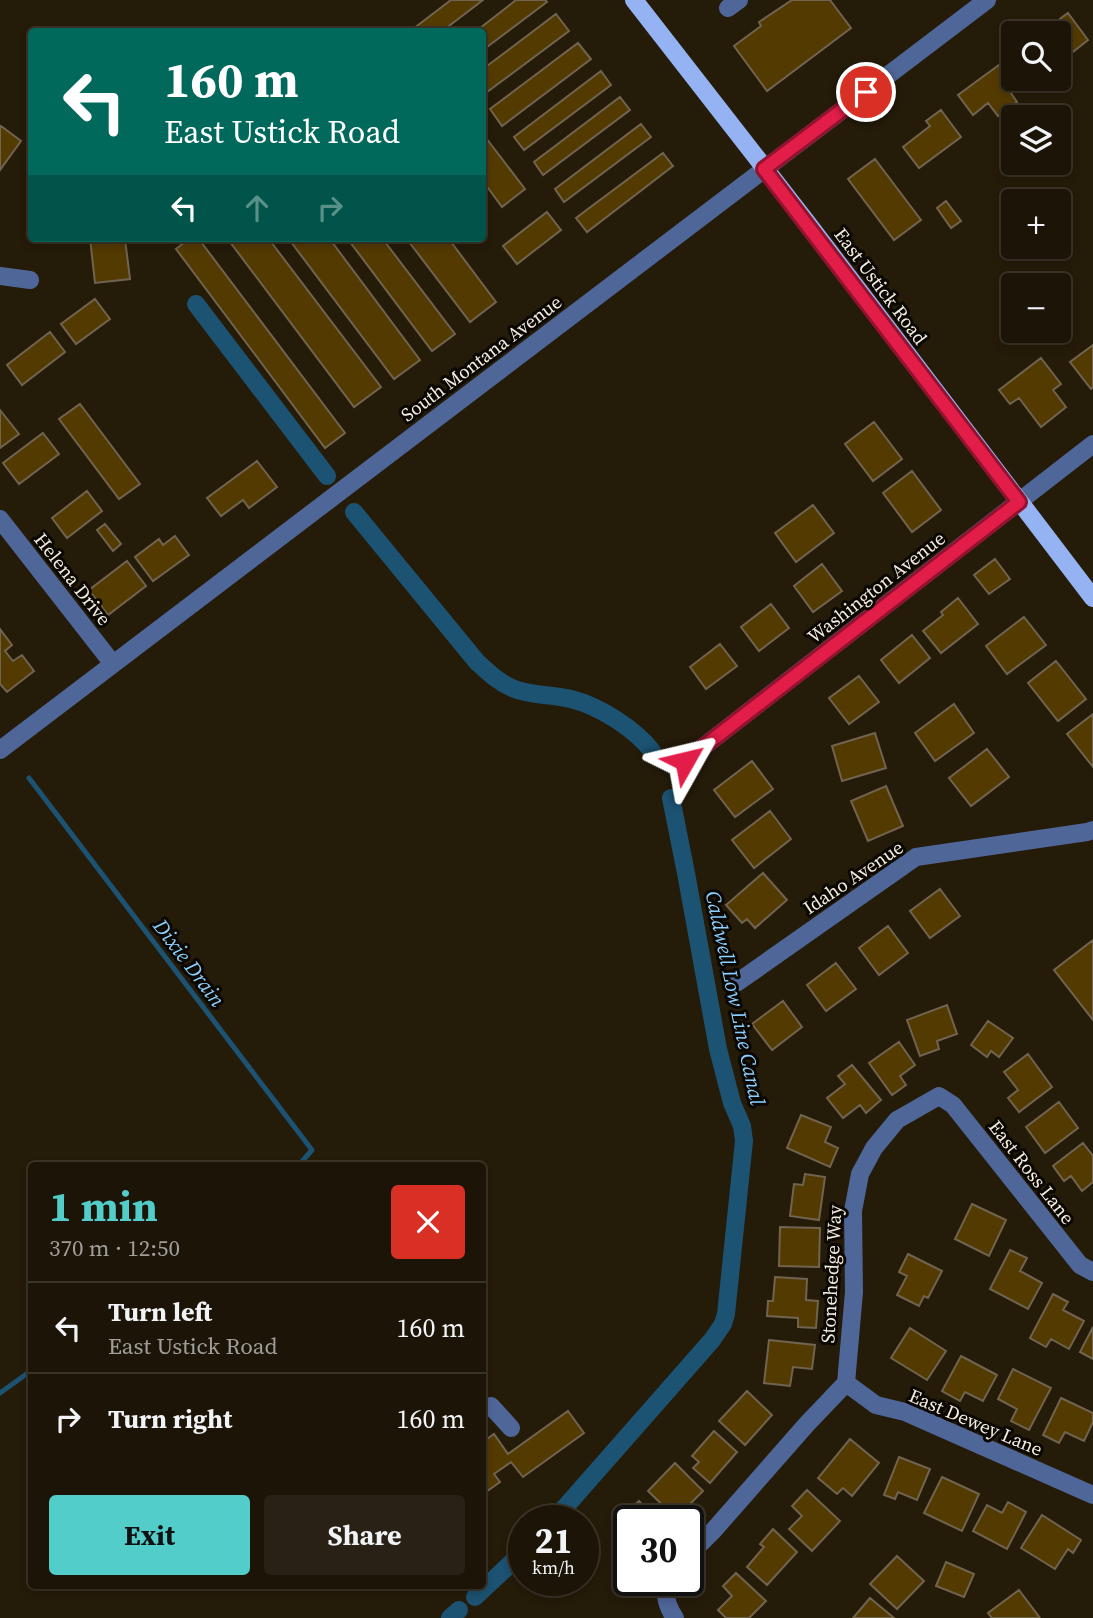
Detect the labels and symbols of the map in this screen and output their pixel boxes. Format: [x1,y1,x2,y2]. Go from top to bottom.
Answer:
pin [836,62,896,122]
street label: East Ustick Road [828,222,934,350]
street label: South Montana Avenue [395,289,567,427]
street label: Washington Avenue [802,525,950,649]
street label: Helena Drive [29,527,117,631]
position arrow [648,724,722,798]
street label: Idaho Avenue [798,834,908,920]
water label: Caldwell Low Line Canal [699,888,772,1108]
water label: Dixie Drain [146,912,232,1013]
street label: East Ross Lane [983,1115,1081,1229]
street label: Stonehedge Way [814,1204,848,1344]
street label: East Dewey Lane [905,1382,1047,1462]
speed limit sign: 30 [613,1505,704,1596]

